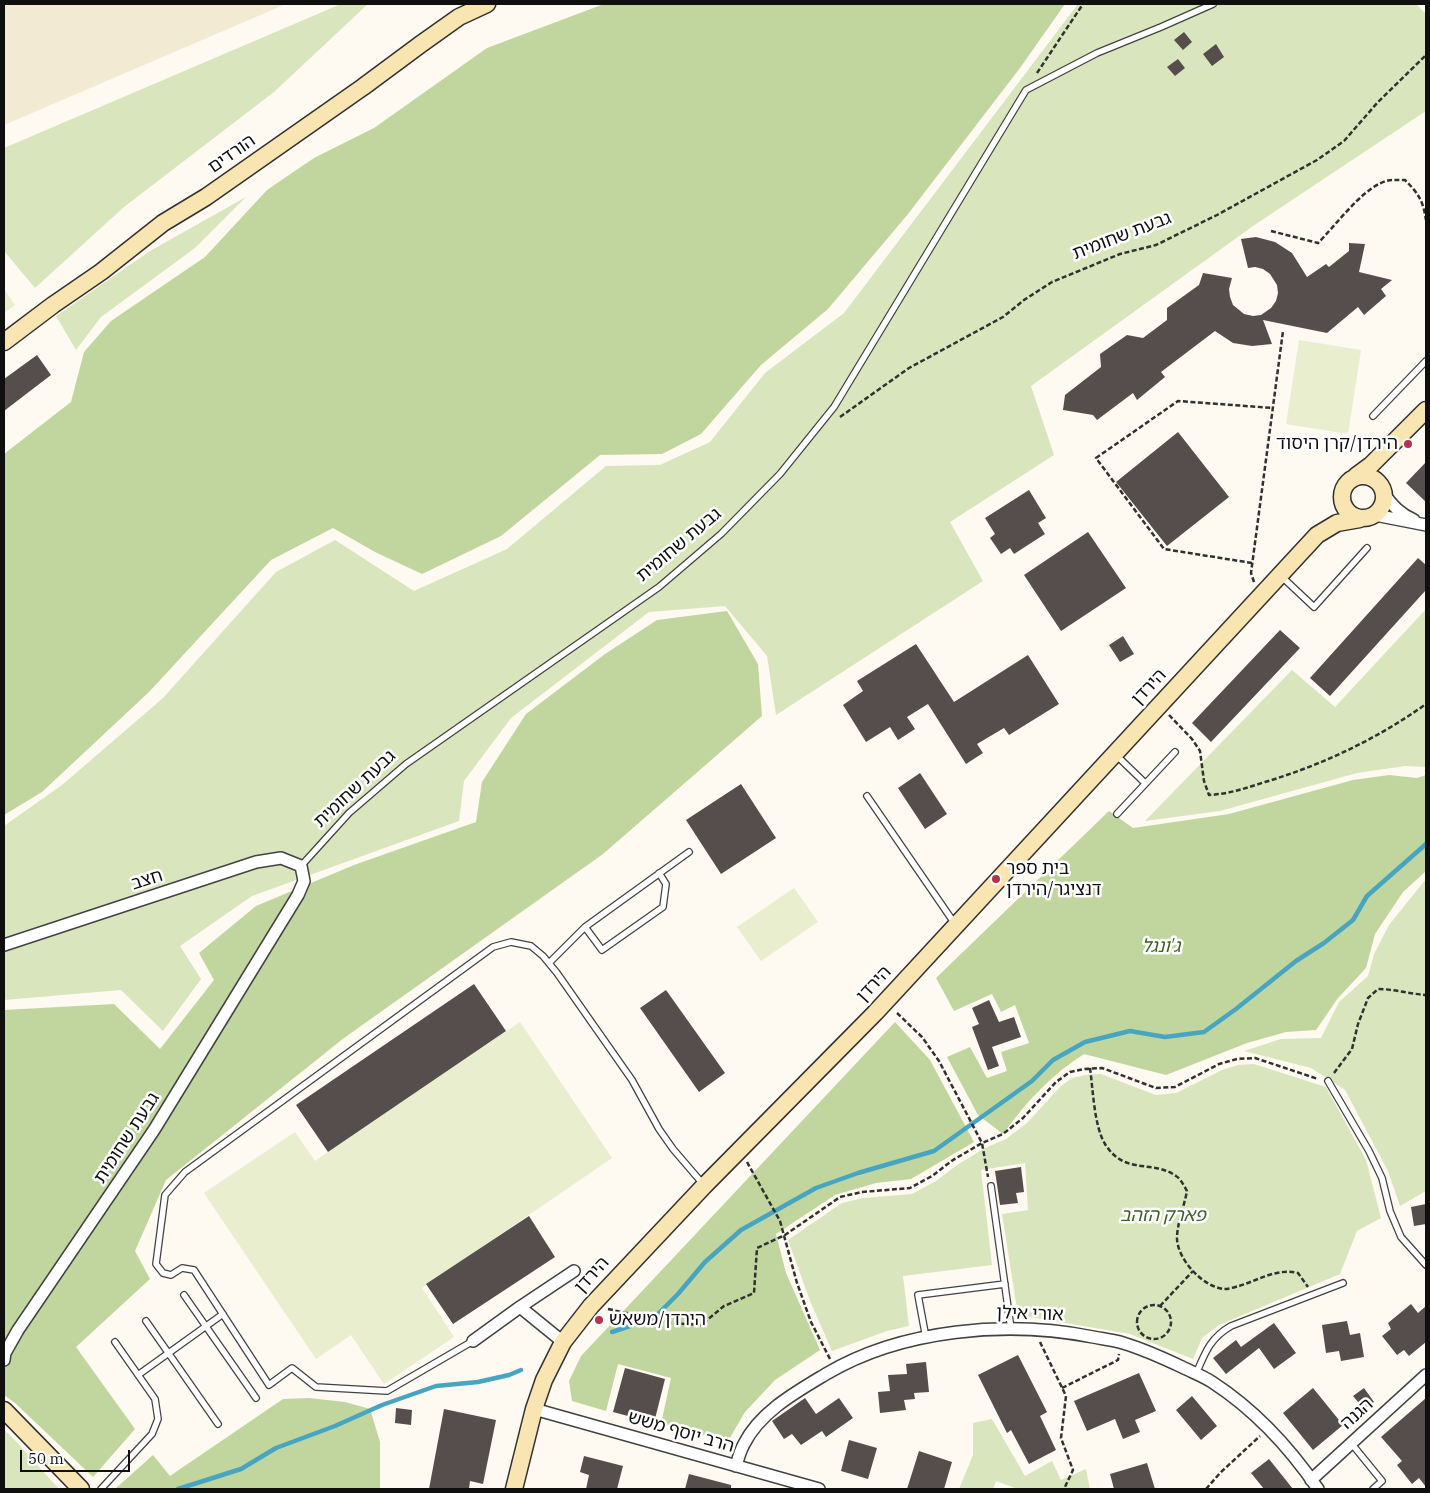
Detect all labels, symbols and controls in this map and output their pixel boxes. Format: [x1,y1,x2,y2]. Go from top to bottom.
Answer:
street label: הורדים [204,130,260,178]
street label: גבעת שחומית [1070,207,1174,265]
place label: הירדן/קרן היסוד [1276,433,1398,455]
marker: הירדן/קרן היסוד [1402,438,1414,450]
street label: גבעת שחומית [632,503,726,587]
street label: הירדן [1127,665,1171,709]
street label: גבעת שחומית [310,746,400,832]
place label: בית ספר דנציגר/הירדן [1006,858,1102,901]
street label: חצב [129,865,165,895]
marker: בית ספר דנציגר/הירדן [990,873,1002,885]
park label: ג'ונגל [1142,936,1180,958]
street label: הירדן [852,962,896,1006]
street label: גבעת שחומית [90,1089,164,1187]
park label: פארק הזהב [1120,1205,1206,1227]
street label: הירדן [570,1252,614,1298]
street label: אורי אילן [996,1302,1064,1326]
place label: הירדן/משאש [609,1309,706,1331]
marker: הירדן/משאש [593,1314,605,1326]
street label: הגנה [1336,1394,1378,1434]
street label: הרב יוסף משש [625,1407,737,1457]
scale bar [22,1440,132,1472]
text: 50 m [28,1449,64,1468]

